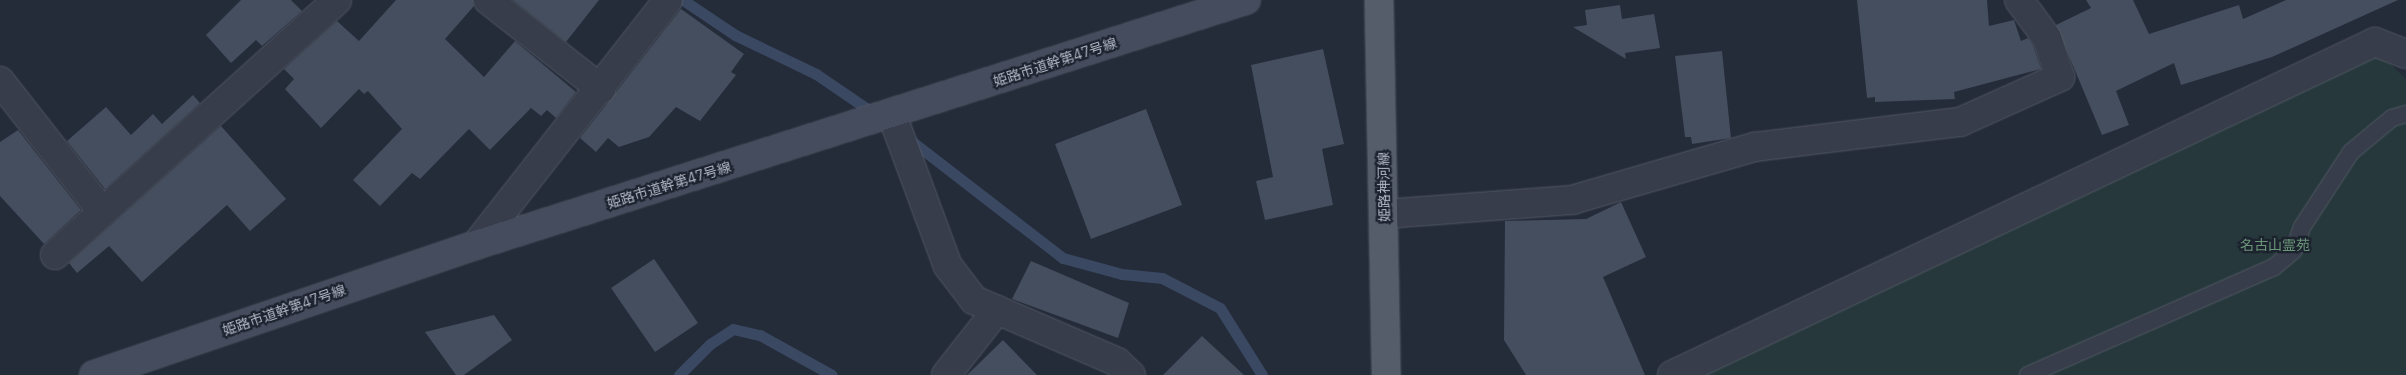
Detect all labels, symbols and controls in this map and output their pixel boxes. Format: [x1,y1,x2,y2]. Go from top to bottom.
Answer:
street label: 姫路市道幹第47号線 [991,34,1119,90]
street label: 姫路神河線 [1375,152,1393,222]
street label: 姫路市道幹第47号線 [605,158,733,212]
park label: 名古山霊苑 [2240,237,2310,253]
street label: 姫路市道幹第47号線 [220,281,348,339]

